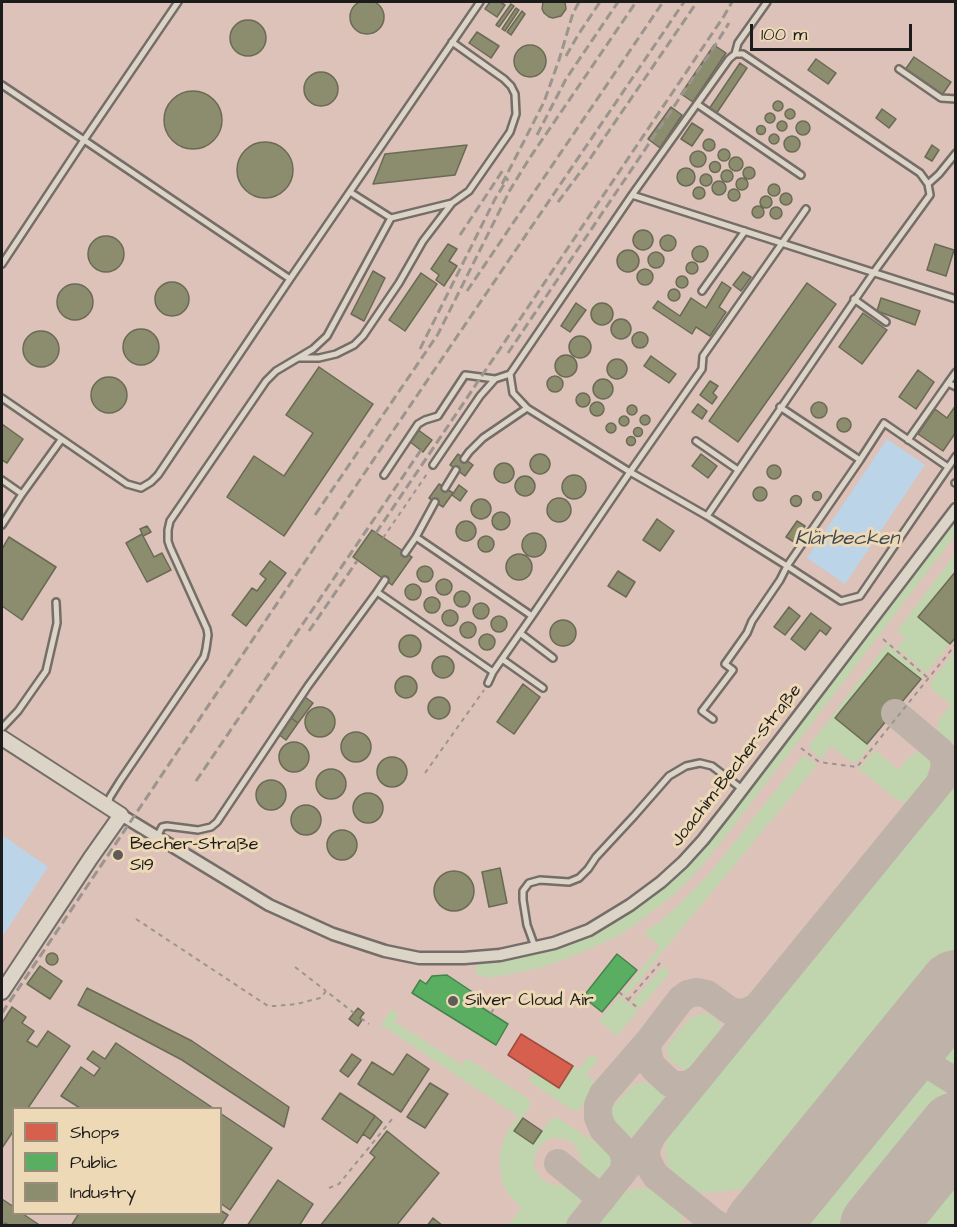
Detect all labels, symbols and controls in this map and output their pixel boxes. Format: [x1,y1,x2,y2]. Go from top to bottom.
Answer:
scale bar [753,12,915,50]
text: 100 m [761,22,807,47]
water label: Klärbecken [795,528,899,552]
street label: Joachim-Becher-Straße [667,681,807,851]
place label: Becher-Straße S19 [130,834,259,876]
marker: Becher-Straße S19 [111,848,125,862]
place label: Silver Cloud Air [465,990,594,1012]
marker: Silver Cloud Air [446,994,460,1008]
legend [12,1107,222,1215]
text: Shops [70,1120,120,1145]
text: Public [70,1150,118,1175]
text: Industry [70,1180,136,1205]

